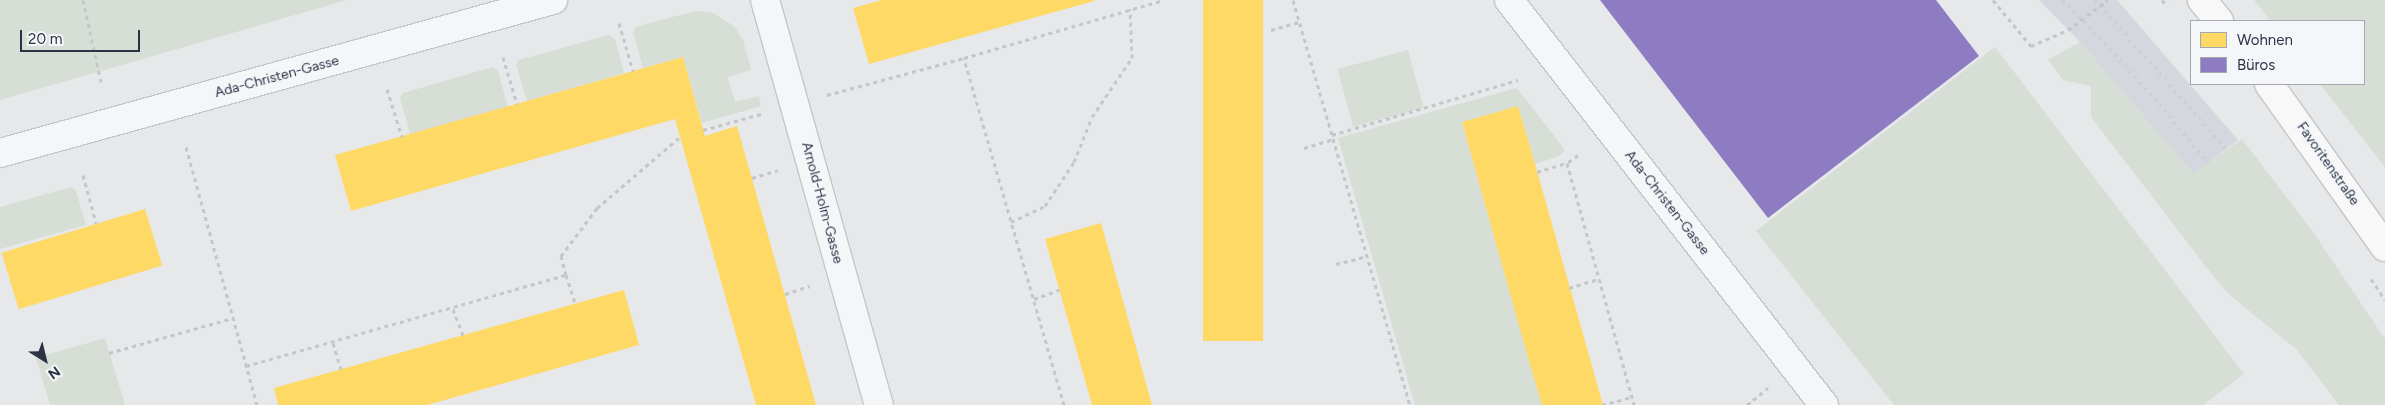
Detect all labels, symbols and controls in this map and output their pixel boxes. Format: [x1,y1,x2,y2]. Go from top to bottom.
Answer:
scale bar [22,20,142,52]
legend [2190,20,2365,85]
text: 20 m [28,30,62,48]
text: Wohnen [2237,31,2293,49]
street label: Ada-Christen-Gasse [213,52,341,102]
text: Büros [2237,56,2275,74]
street label: Favoritenstraße [2293,119,2363,209]
street label: Arnold-Holm-Gasse [798,140,846,266]
street label: Ada-Christen-Gasse [1621,147,1713,259]
north arrow [20,335,70,385]
text: N [45,362,63,383]

